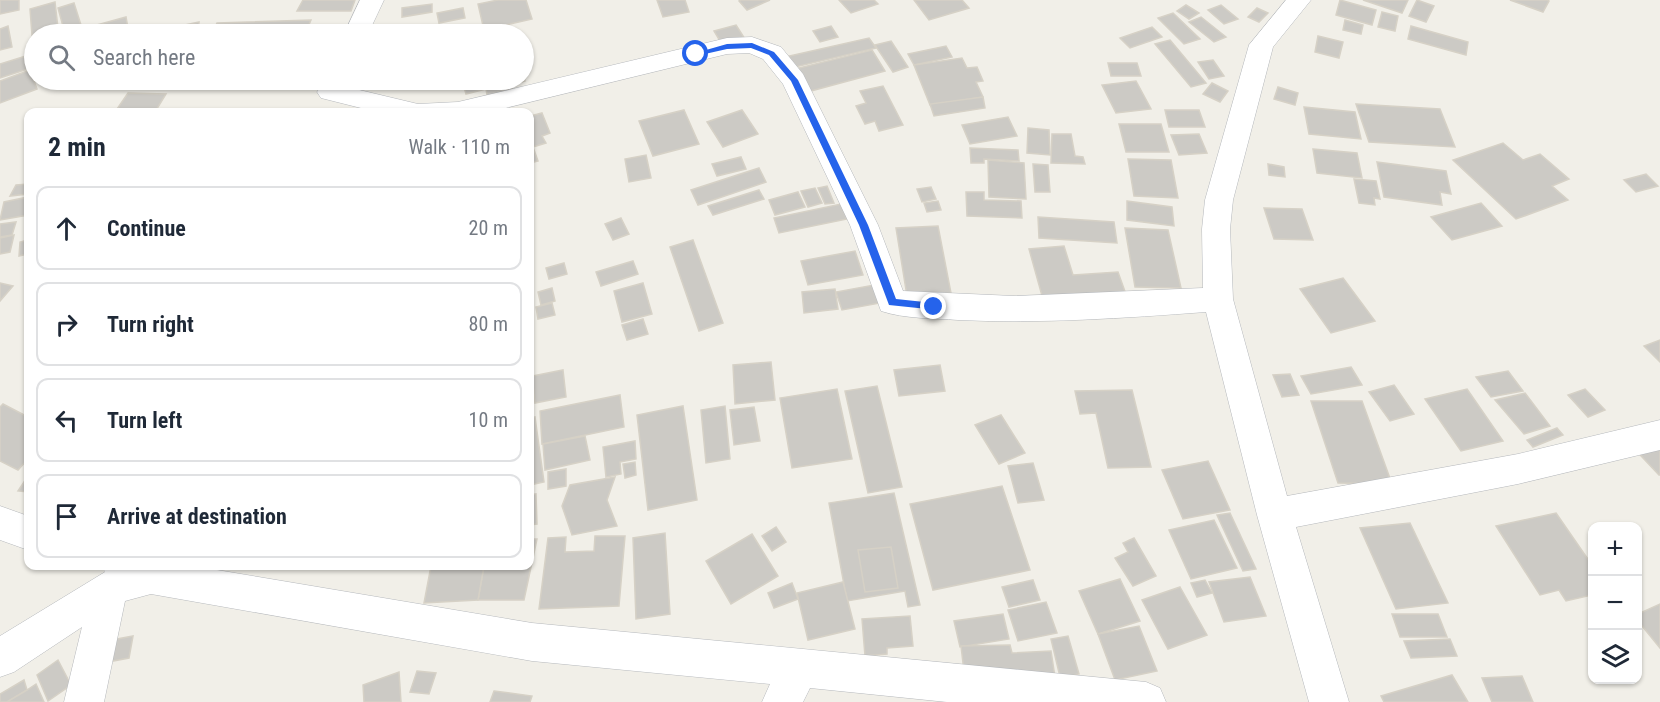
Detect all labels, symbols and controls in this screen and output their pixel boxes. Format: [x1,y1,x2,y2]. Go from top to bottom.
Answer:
search box [24,24,534,90]
route start [682,40,708,66]
icon: search [45,41,78,74]
text: Search here [93,45,195,70]
text: 2 min [48,132,106,162]
text: Walk · 110 m [409,135,510,159]
icon: ahead [50,212,83,245]
text: Continue [107,216,186,241]
text: 20 m [469,216,508,240]
route end [920,293,946,319]
icon: right [50,308,83,341]
text: Turn right [107,312,194,337]
text: 80 m [469,312,508,336]
icon: left [50,404,83,437]
text: Turn left [107,408,182,433]
text: 10 m [469,408,508,432]
icon: arrive [50,500,83,533]
text: Arrive at destination [107,504,287,529]
map controls [1588,522,1642,684]
button: + [1588,522,1642,576]
button: − [1588,576,1642,630]
button: layers [1588,630,1642,684]

